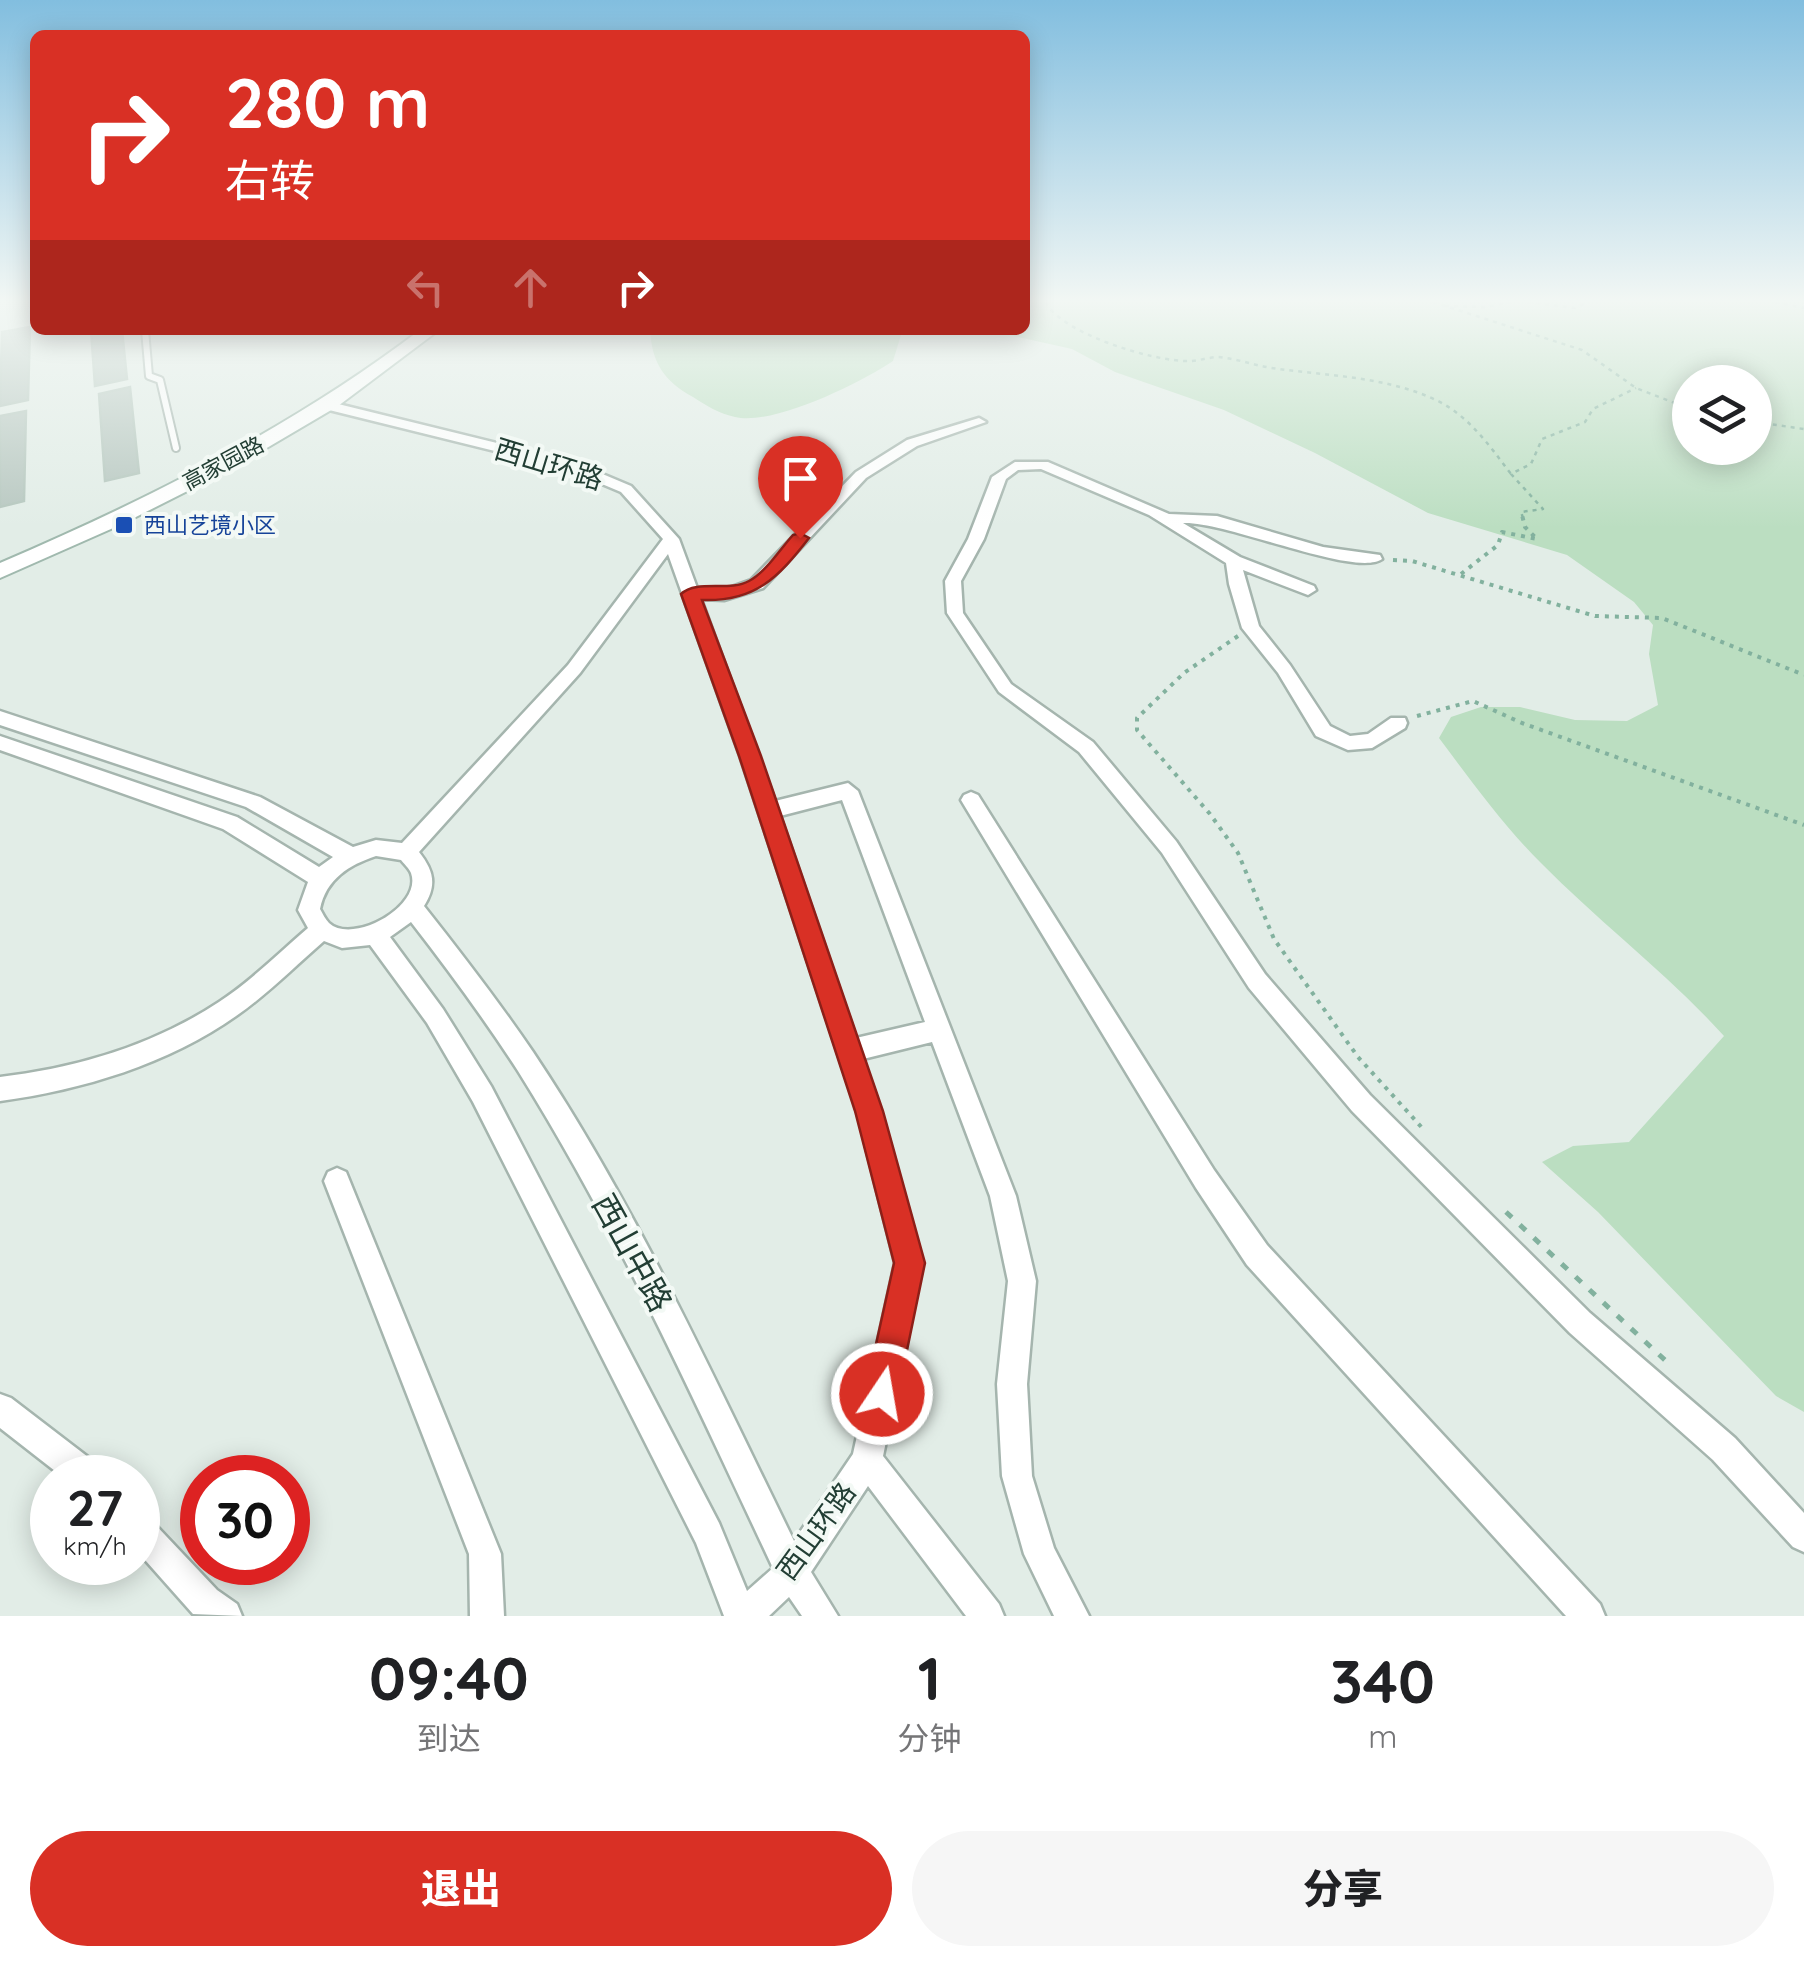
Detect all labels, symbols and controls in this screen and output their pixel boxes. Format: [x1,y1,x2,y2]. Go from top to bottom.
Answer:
text: 280 m [225,58,430,146]
icon: right [60,70,190,200]
text: 右转 [225,152,315,208]
icon: left [398,260,453,315]
icon: ahead [503,260,558,315]
icon: right [608,260,663,315]
map controls [1672,365,1772,465]
button: layers [1672,365,1772,465]
street label: 高家园路 [178,430,268,496]
street label: 西山环路 [490,430,608,497]
pin [758,436,843,539]
icon: arrive [773,451,828,506]
place label: 西山艺境小区 [144,511,276,539]
marker: 西山艺境小区 [113,514,135,536]
street label: 西山中路 [584,1187,681,1318]
position arrow [830,1342,934,1446]
speed limit sign: 30 [180,1455,310,1585]
street label: 西山环路 [769,1475,863,1586]
text: 27 [67,1476,123,1539]
text: km/h [63,1530,127,1561]
text: 09:40 [369,1640,528,1715]
text: 1 [918,1640,941,1715]
text: 340 [1331,1643,1435,1718]
text: m [1368,1716,1397,1756]
text: 到达 [417,1718,481,1758]
text: 分钟 [898,1718,962,1758]
button: 退出 [30,1831,892,1946]
button: 分享 [912,1831,1774,1946]

